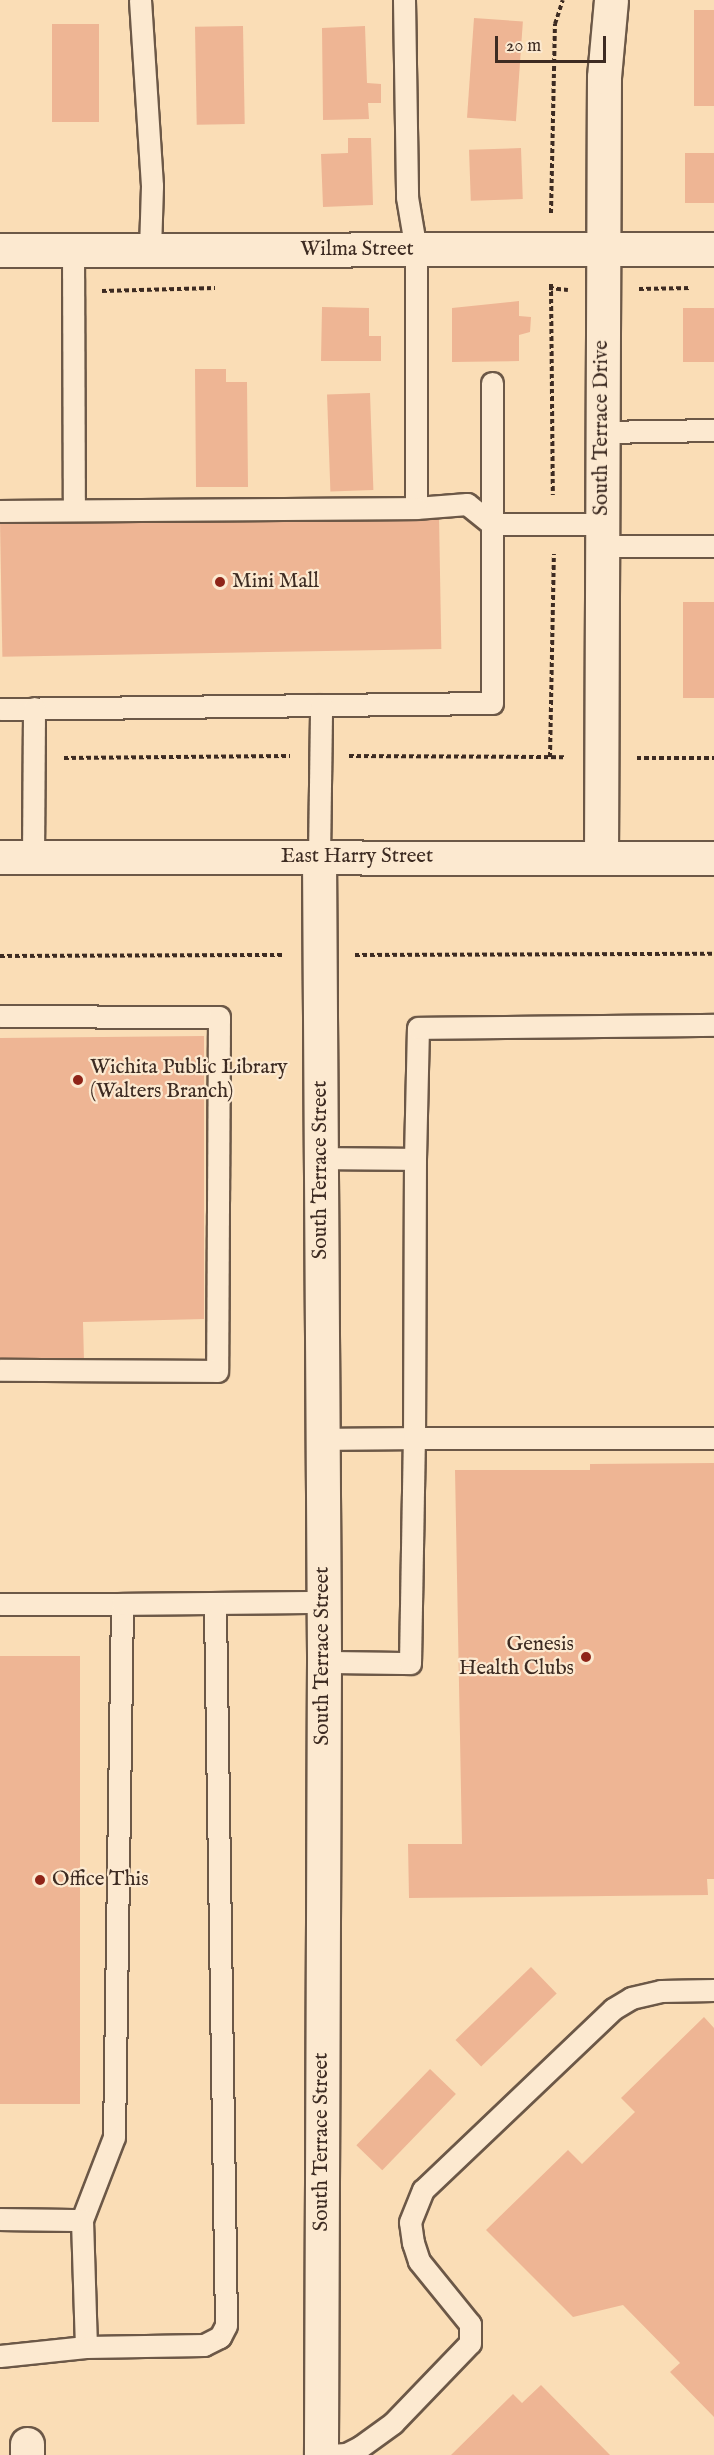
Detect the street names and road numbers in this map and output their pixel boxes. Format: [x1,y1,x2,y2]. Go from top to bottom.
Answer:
street label: Wilma Street [300,237,414,263]
street label: South Terrace Drive [589,340,615,516]
street label: East Harry Street [281,844,433,870]
street label: South Terrace Street [308,1081,334,1259]
street label: South Terrace Street [310,1567,336,1745]
street label: South Terrace Street [309,2053,335,2231]

